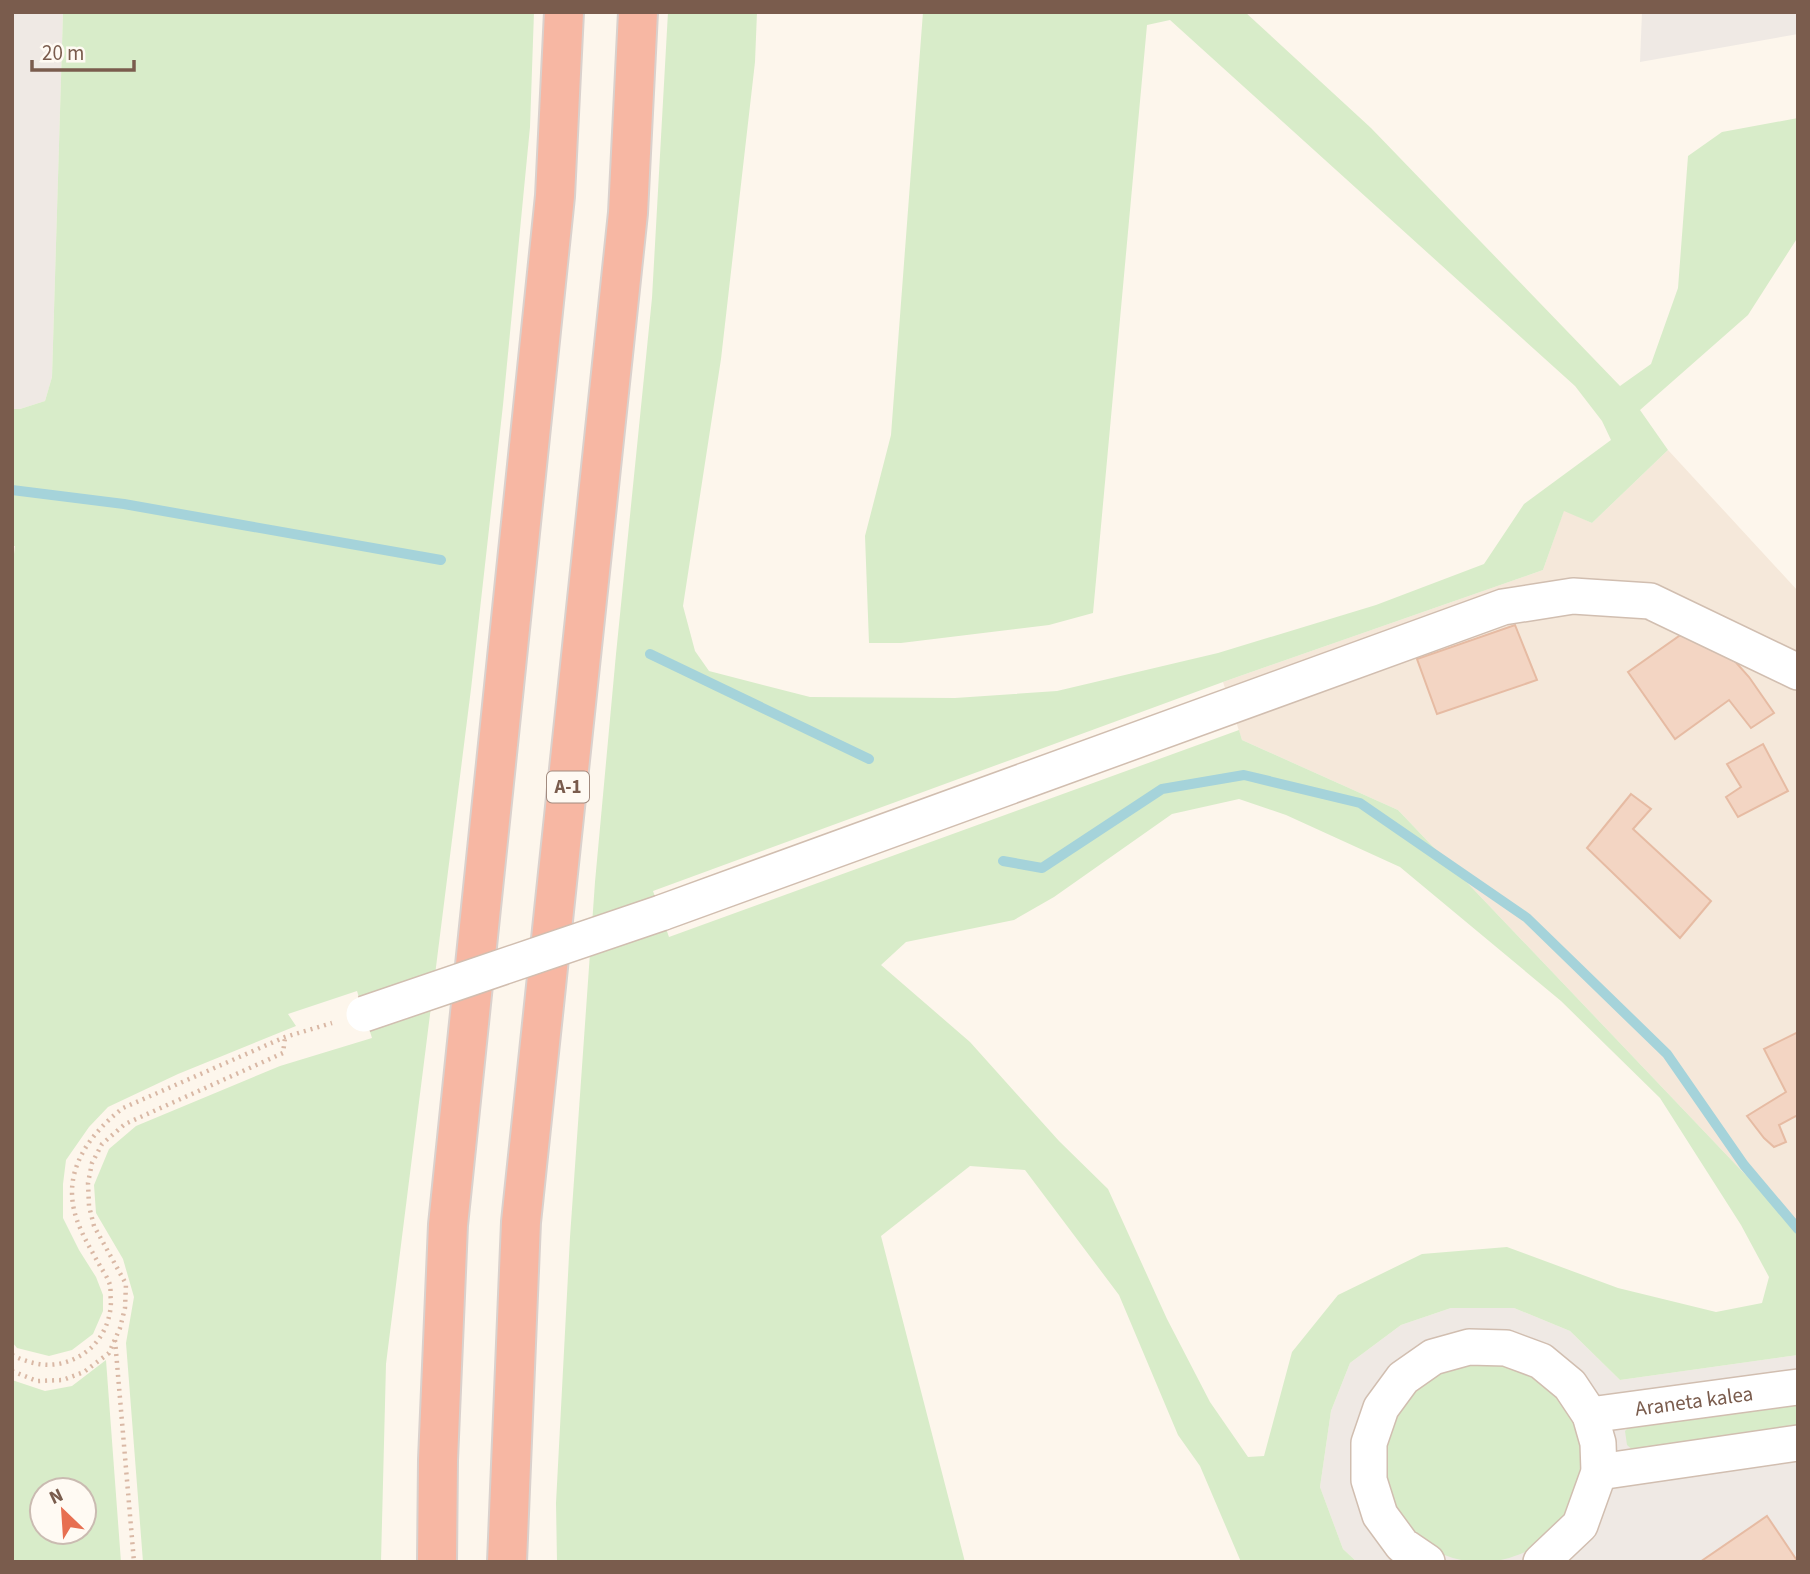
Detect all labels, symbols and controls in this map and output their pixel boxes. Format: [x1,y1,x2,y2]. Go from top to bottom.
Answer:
scale bar [32,28,133,72]
text: 20 m [42,38,84,68]
road number: A-1 [547,772,589,802]
street label: Araneta kalea [1633,1378,1755,1424]
north arrow [28,1476,98,1546]
text: N [45,1482,68,1512]

